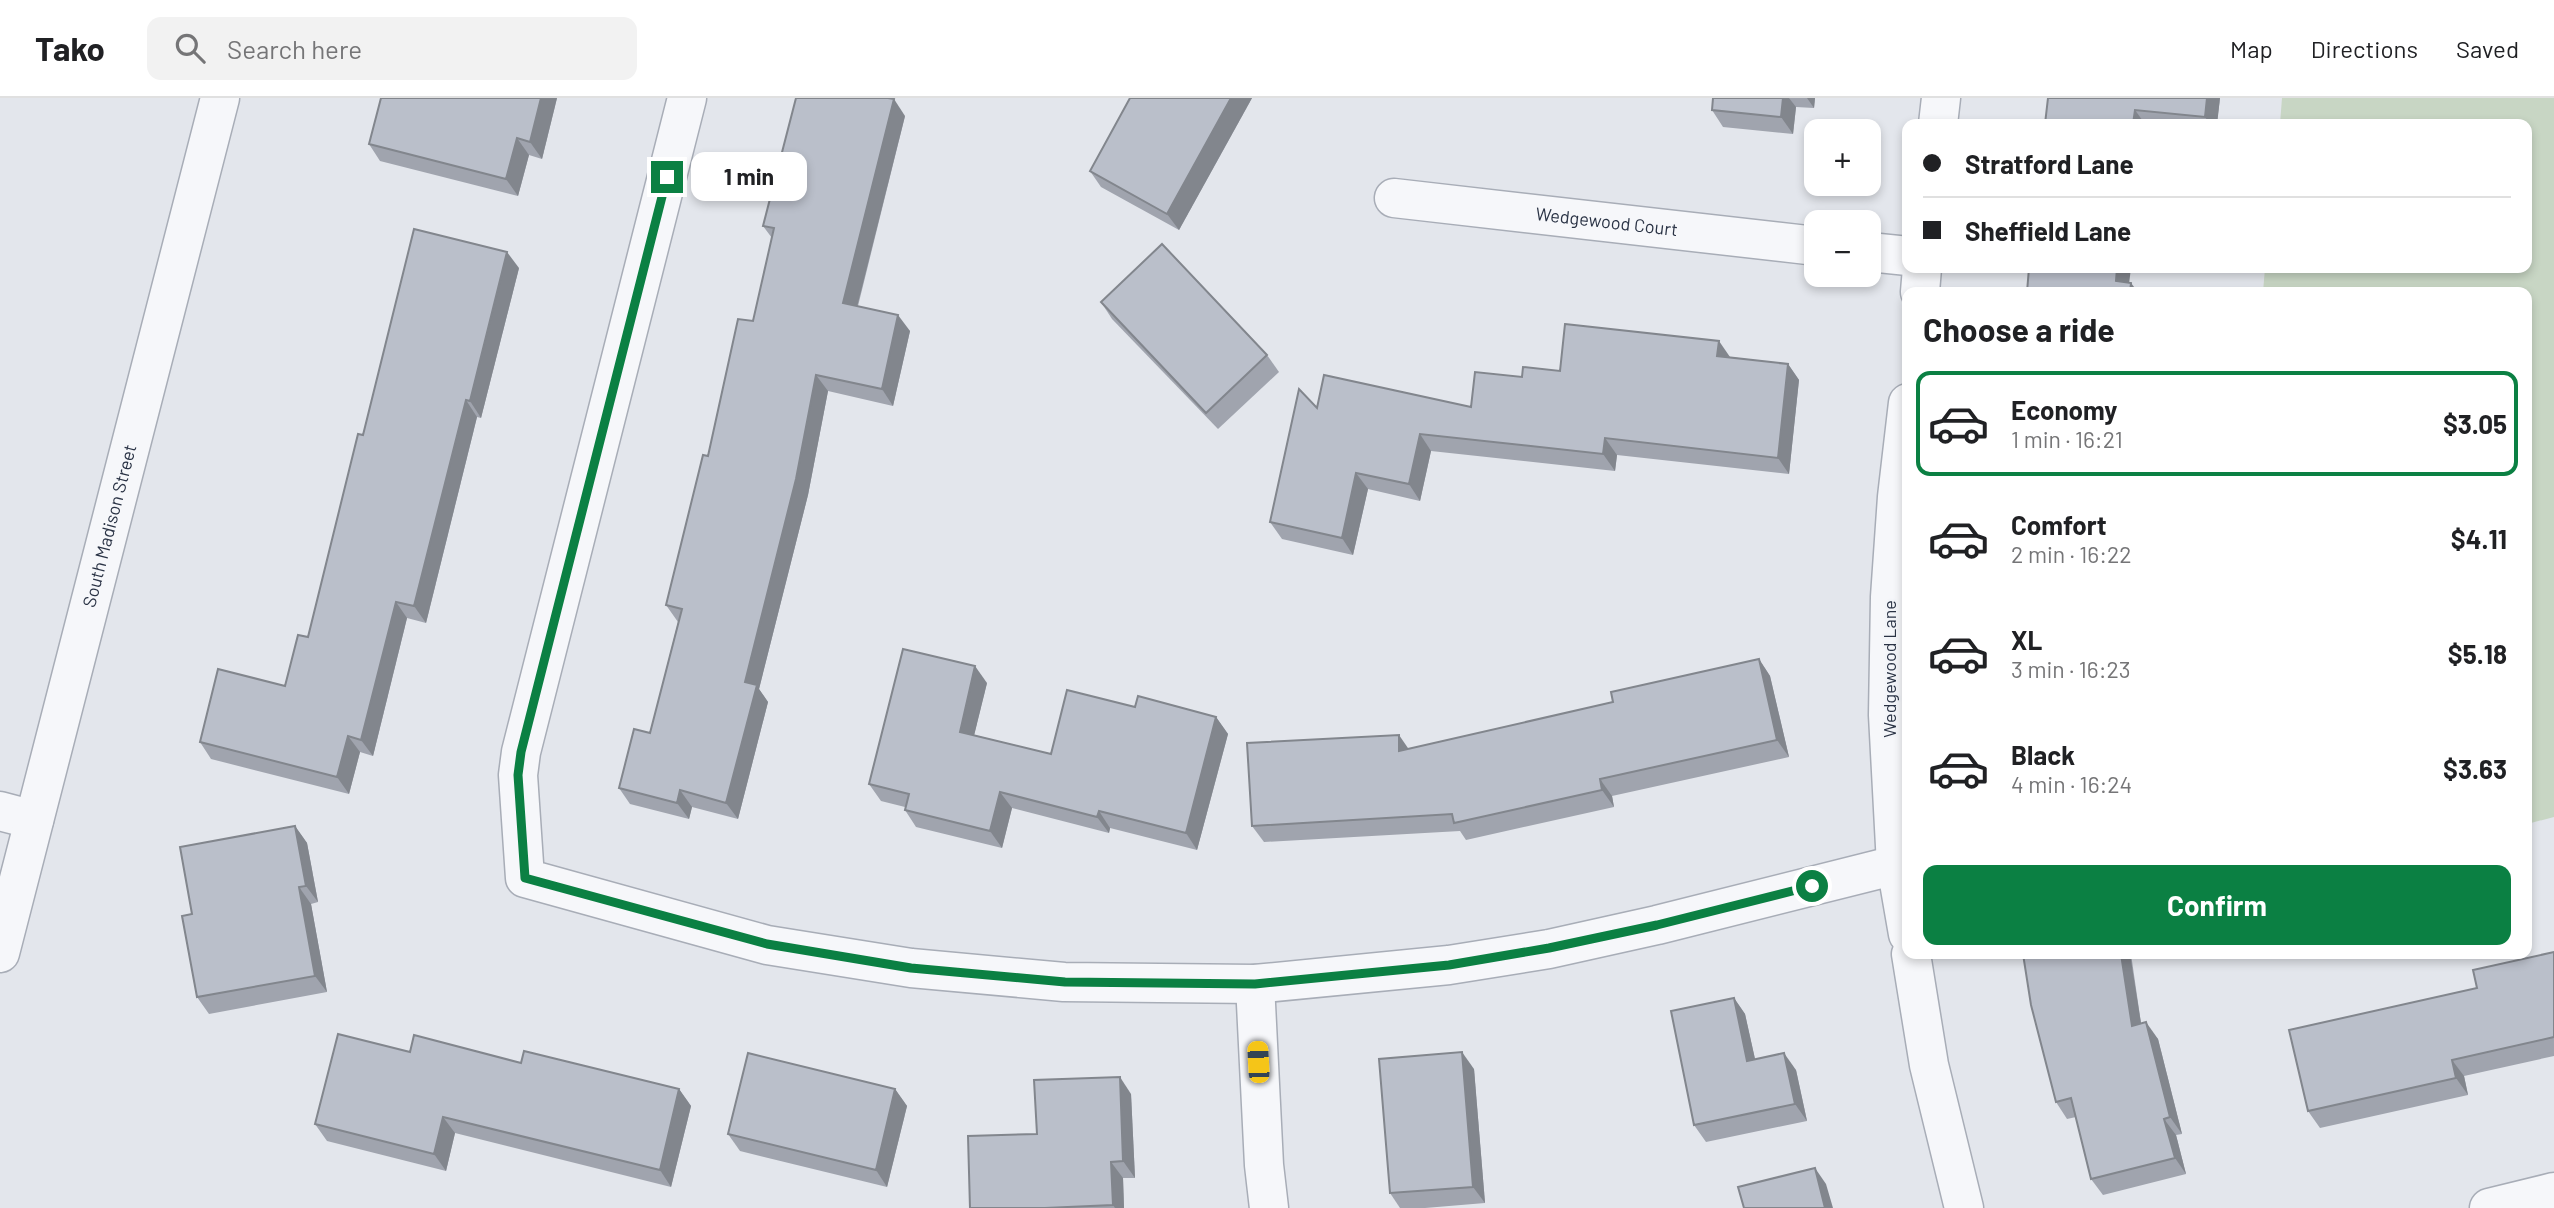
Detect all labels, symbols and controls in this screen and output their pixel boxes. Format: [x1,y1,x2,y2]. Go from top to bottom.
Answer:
search box [147,17,637,80]
text: Tako [35,28,105,68]
icon: search [171,29,209,67]
text: Search here [227,33,362,64]
text: Map [2230,34,2273,63]
text: Directions [2311,34,2418,63]
text: Saved [2456,34,2519,63]
map controls [1804,119,1881,287]
button: + [1804,119,1881,196]
text: Stratford Lane [1965,148,2134,179]
callout: 1 min [692,153,807,202]
route end [651,161,683,193]
text: 1 min [724,162,774,190]
street label: Wedgewood Court [1535,202,1679,240]
button: − [1804,210,1881,287]
text: Sheffield Lane [1965,215,2131,246]
text: Choose a ride [1923,310,2115,348]
icon: car [1927,392,1990,455]
text: Economy [2011,394,2117,425]
text: $3.05 [2443,408,2507,439]
text: 1 min · 16:21 [2011,425,2123,453]
street label: South Madison Street [77,442,140,609]
icon: car [1927,507,1990,570]
text: Comfort [2011,509,2107,540]
text: $4.11 [2451,523,2507,554]
text: 2 min · 16:22 [2011,540,2132,568]
street label: Wedgewood Lane [1878,600,1900,738]
icon: car [1927,622,1990,685]
text: XL [2011,624,2042,655]
text: $5.18 [2448,638,2507,669]
text: 3 min · 16:23 [2011,655,2131,683]
icon: car [1927,737,1990,800]
text: Black [2011,739,2075,770]
text: $3.63 [2443,753,2507,784]
text: 4 min · 16:24 [2011,770,2132,798]
button: Confirm [1923,865,2511,945]
route start [1796,870,1828,902]
car [1247,1040,1270,1084]

